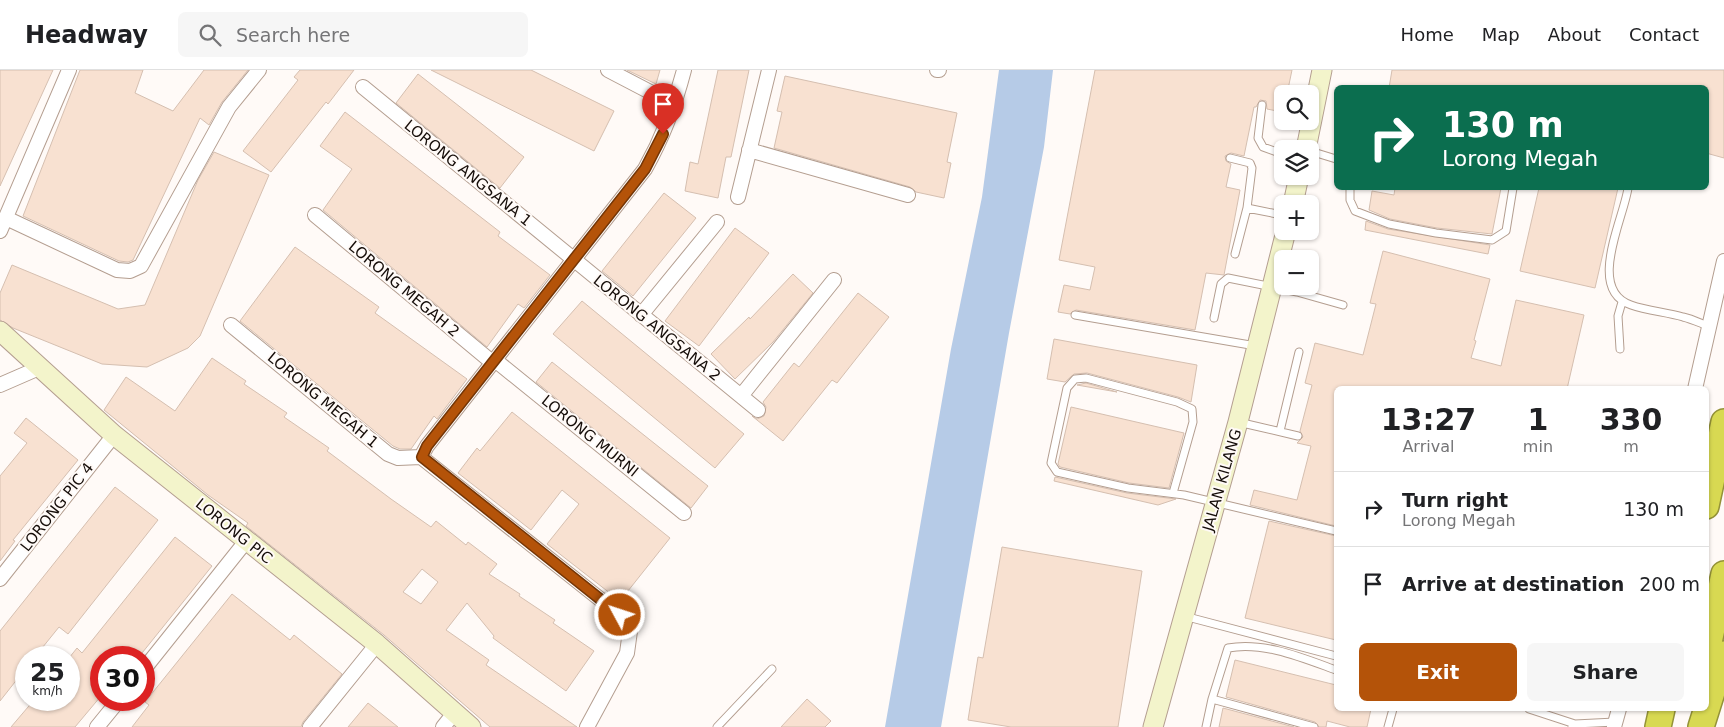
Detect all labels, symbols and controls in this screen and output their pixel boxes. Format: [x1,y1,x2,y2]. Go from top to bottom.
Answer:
search box [178,12,528,57]
text: Headway [25,21,148,49]
icon: search [196,21,224,49]
text: Search here [236,24,350,46]
text: Home [1401,24,1454,45]
text: Map [1482,24,1520,45]
text: About [1548,24,1601,45]
text: Contact [1629,24,1699,45]
pin [642,83,684,134]
map controls [1274,85,1319,295]
button: search [1274,85,1319,130]
icon: arrive [649,90,677,118]
icon: right [1359,105,1424,170]
text: 130 m [1442,105,1564,145]
street label: LORONG ANGSANA 1 [401,116,535,230]
button: layers [1274,140,1319,185]
text: Lorong Megah [1442,146,1598,171]
button: + [1274,195,1319,240]
street label: LORONG MEGAH 2 [345,237,463,341]
button: − [1274,250,1319,295]
street label: LORONG ANGSANA 2 [590,271,724,385]
street label: LORONG MEGAH 1 [264,348,382,452]
street label: LORONG MURNI [538,391,642,481]
text: 13:27 [1381,402,1476,437]
text: 1 [1527,402,1548,437]
text: 330 [1600,402,1662,437]
street label: JALAN KILANG [1199,427,1245,534]
text: Arrival [1402,437,1454,456]
text: min [1523,437,1553,456]
text: m [1623,437,1639,456]
street label: LORONG PIC 4 [17,459,97,555]
text: Turn right [1402,489,1508,511]
street label: LORONG PIC [192,495,276,567]
icon: right [1359,495,1387,523]
text: 130 m [1623,498,1684,520]
text: Lorong Megah [1402,511,1516,530]
icon: arrive [1359,570,1387,598]
text: Arrive at destination [1402,573,1624,595]
text: 200 m [1639,573,1700,595]
position arrow [593,588,645,640]
button: Exit [1359,643,1517,701]
button: Share [1527,643,1684,701]
speed limit sign: 30 [90,646,155,711]
text: 25 [30,658,65,687]
text: km/h [32,684,63,698]

